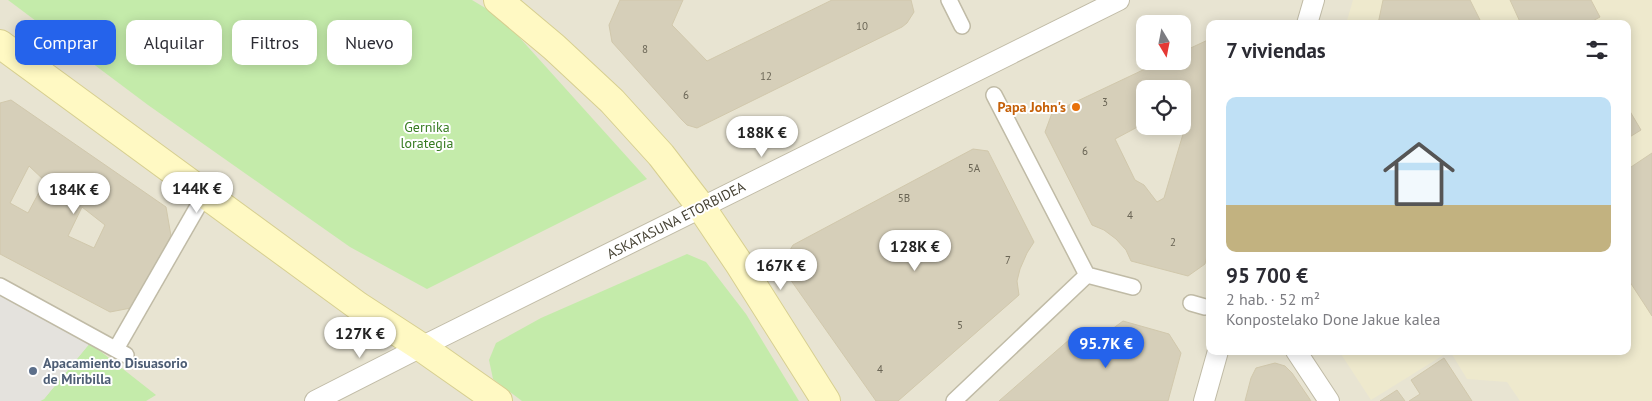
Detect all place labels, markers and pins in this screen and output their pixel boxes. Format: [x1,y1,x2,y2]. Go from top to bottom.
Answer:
place label: Papa John's [998,98,1066,116]
marker: Papa John's [1070,101,1082,113]
pin: 188K € [721,116,803,158]
pin: 184K € [33,172,115,215]
pin: 144K € [156,172,238,214]
pin: 128K € [874,230,956,272]
pin: 167K € [740,248,822,291]
pin: 127K € [319,316,401,359]
pin: 95.7K € [1060,326,1152,369]
place label: Apacamiento Disuasorio de Miribilla [43,354,188,388]
marker: Apacamiento Disuasorio de Miribilla [27,365,39,377]

